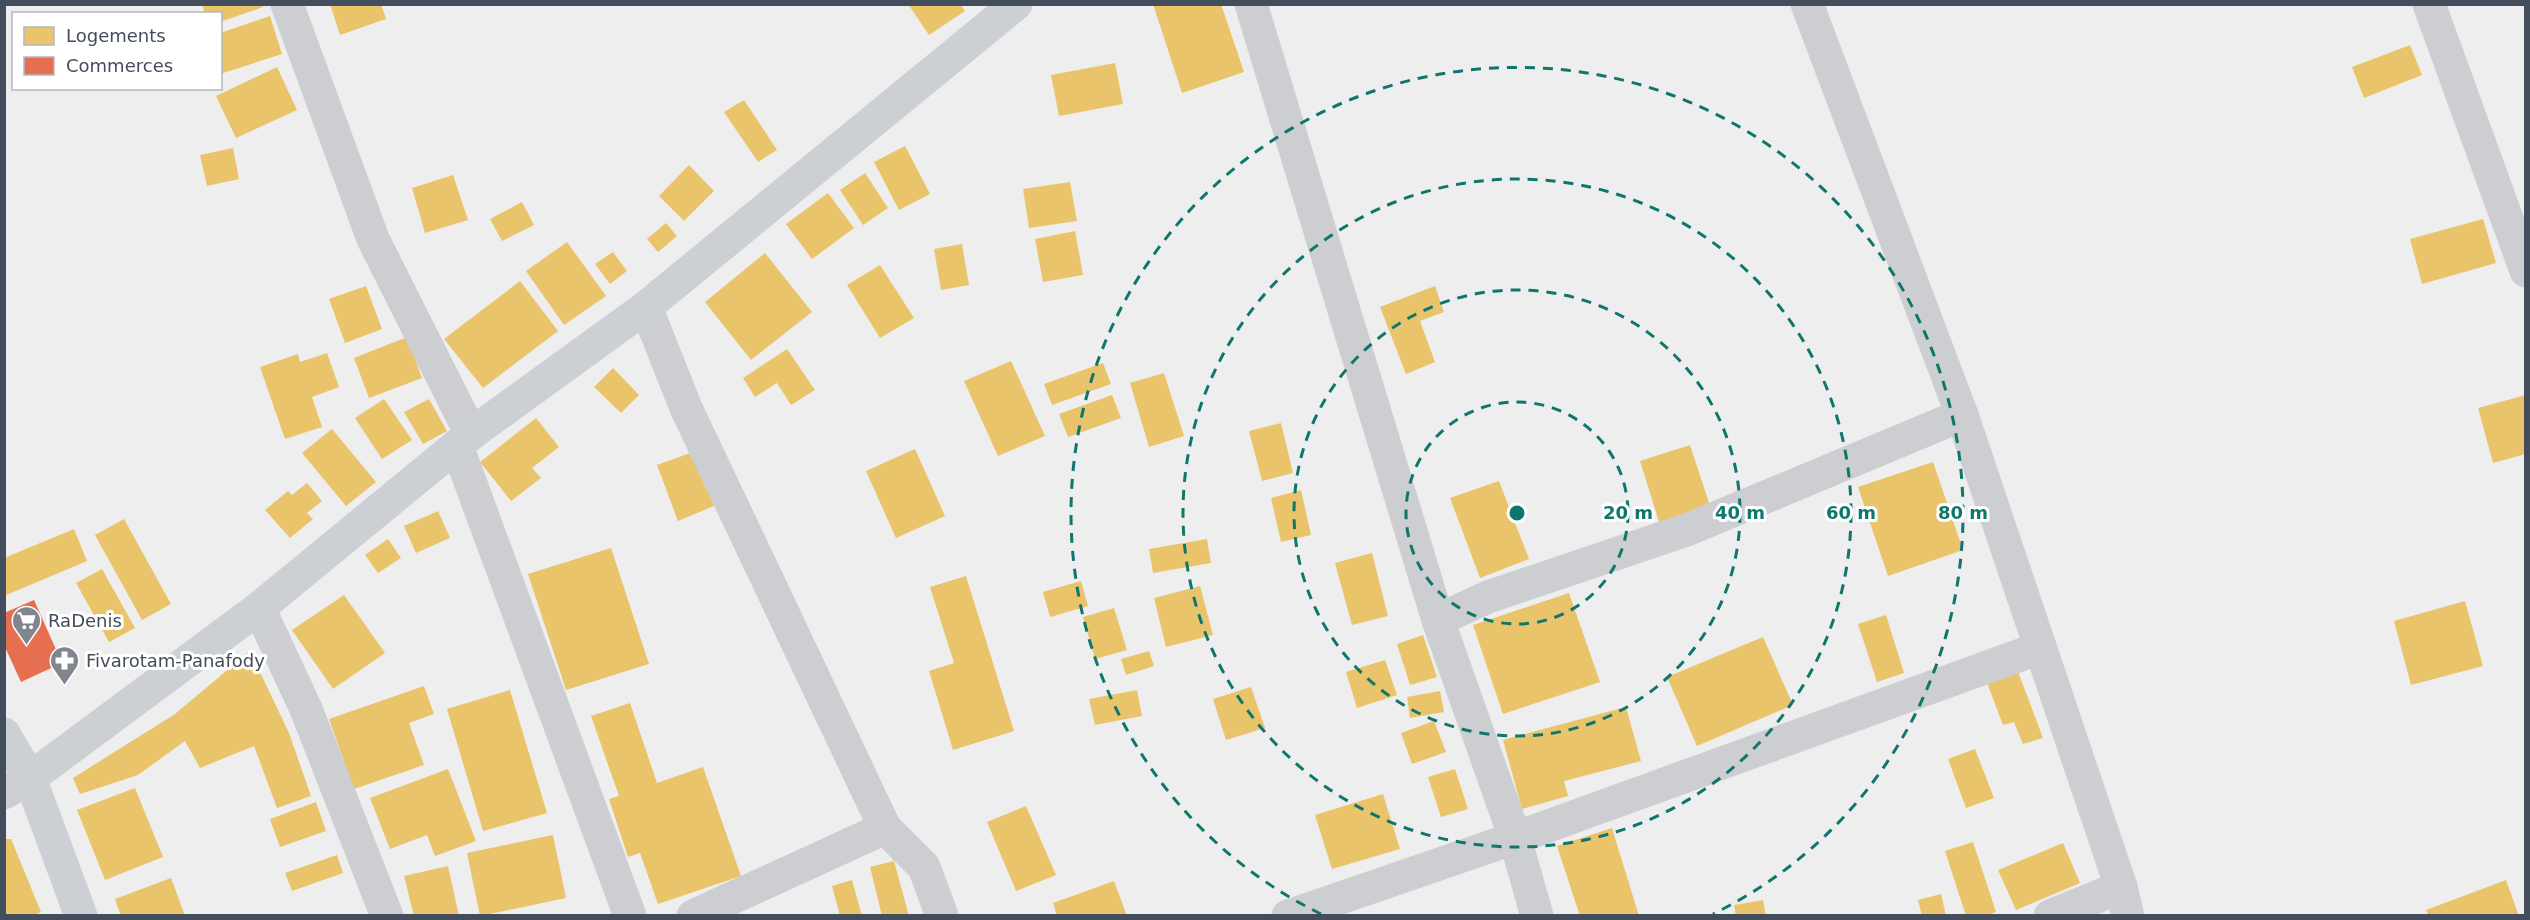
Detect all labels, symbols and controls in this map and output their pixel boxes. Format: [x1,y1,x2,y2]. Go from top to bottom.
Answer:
legend [12,12,222,90]
text: Logements [66,25,166,46]
text: Commerces [66,55,173,76]
text: 20 m [1603,502,1653,523]
text: 40 m [1715,502,1765,523]
text: 60 m [1826,502,1876,523]
text: 80 m [1938,502,1988,523]
centre of rings [1507,503,1527,523]
supermarket icon: RaDenis [11,604,43,646]
place label: RaDenis [48,610,122,631]
pharmacy icon: Fivarotam-Panafody [49,644,81,686]
place label: Fivarotam-Panafody [86,650,265,671]

